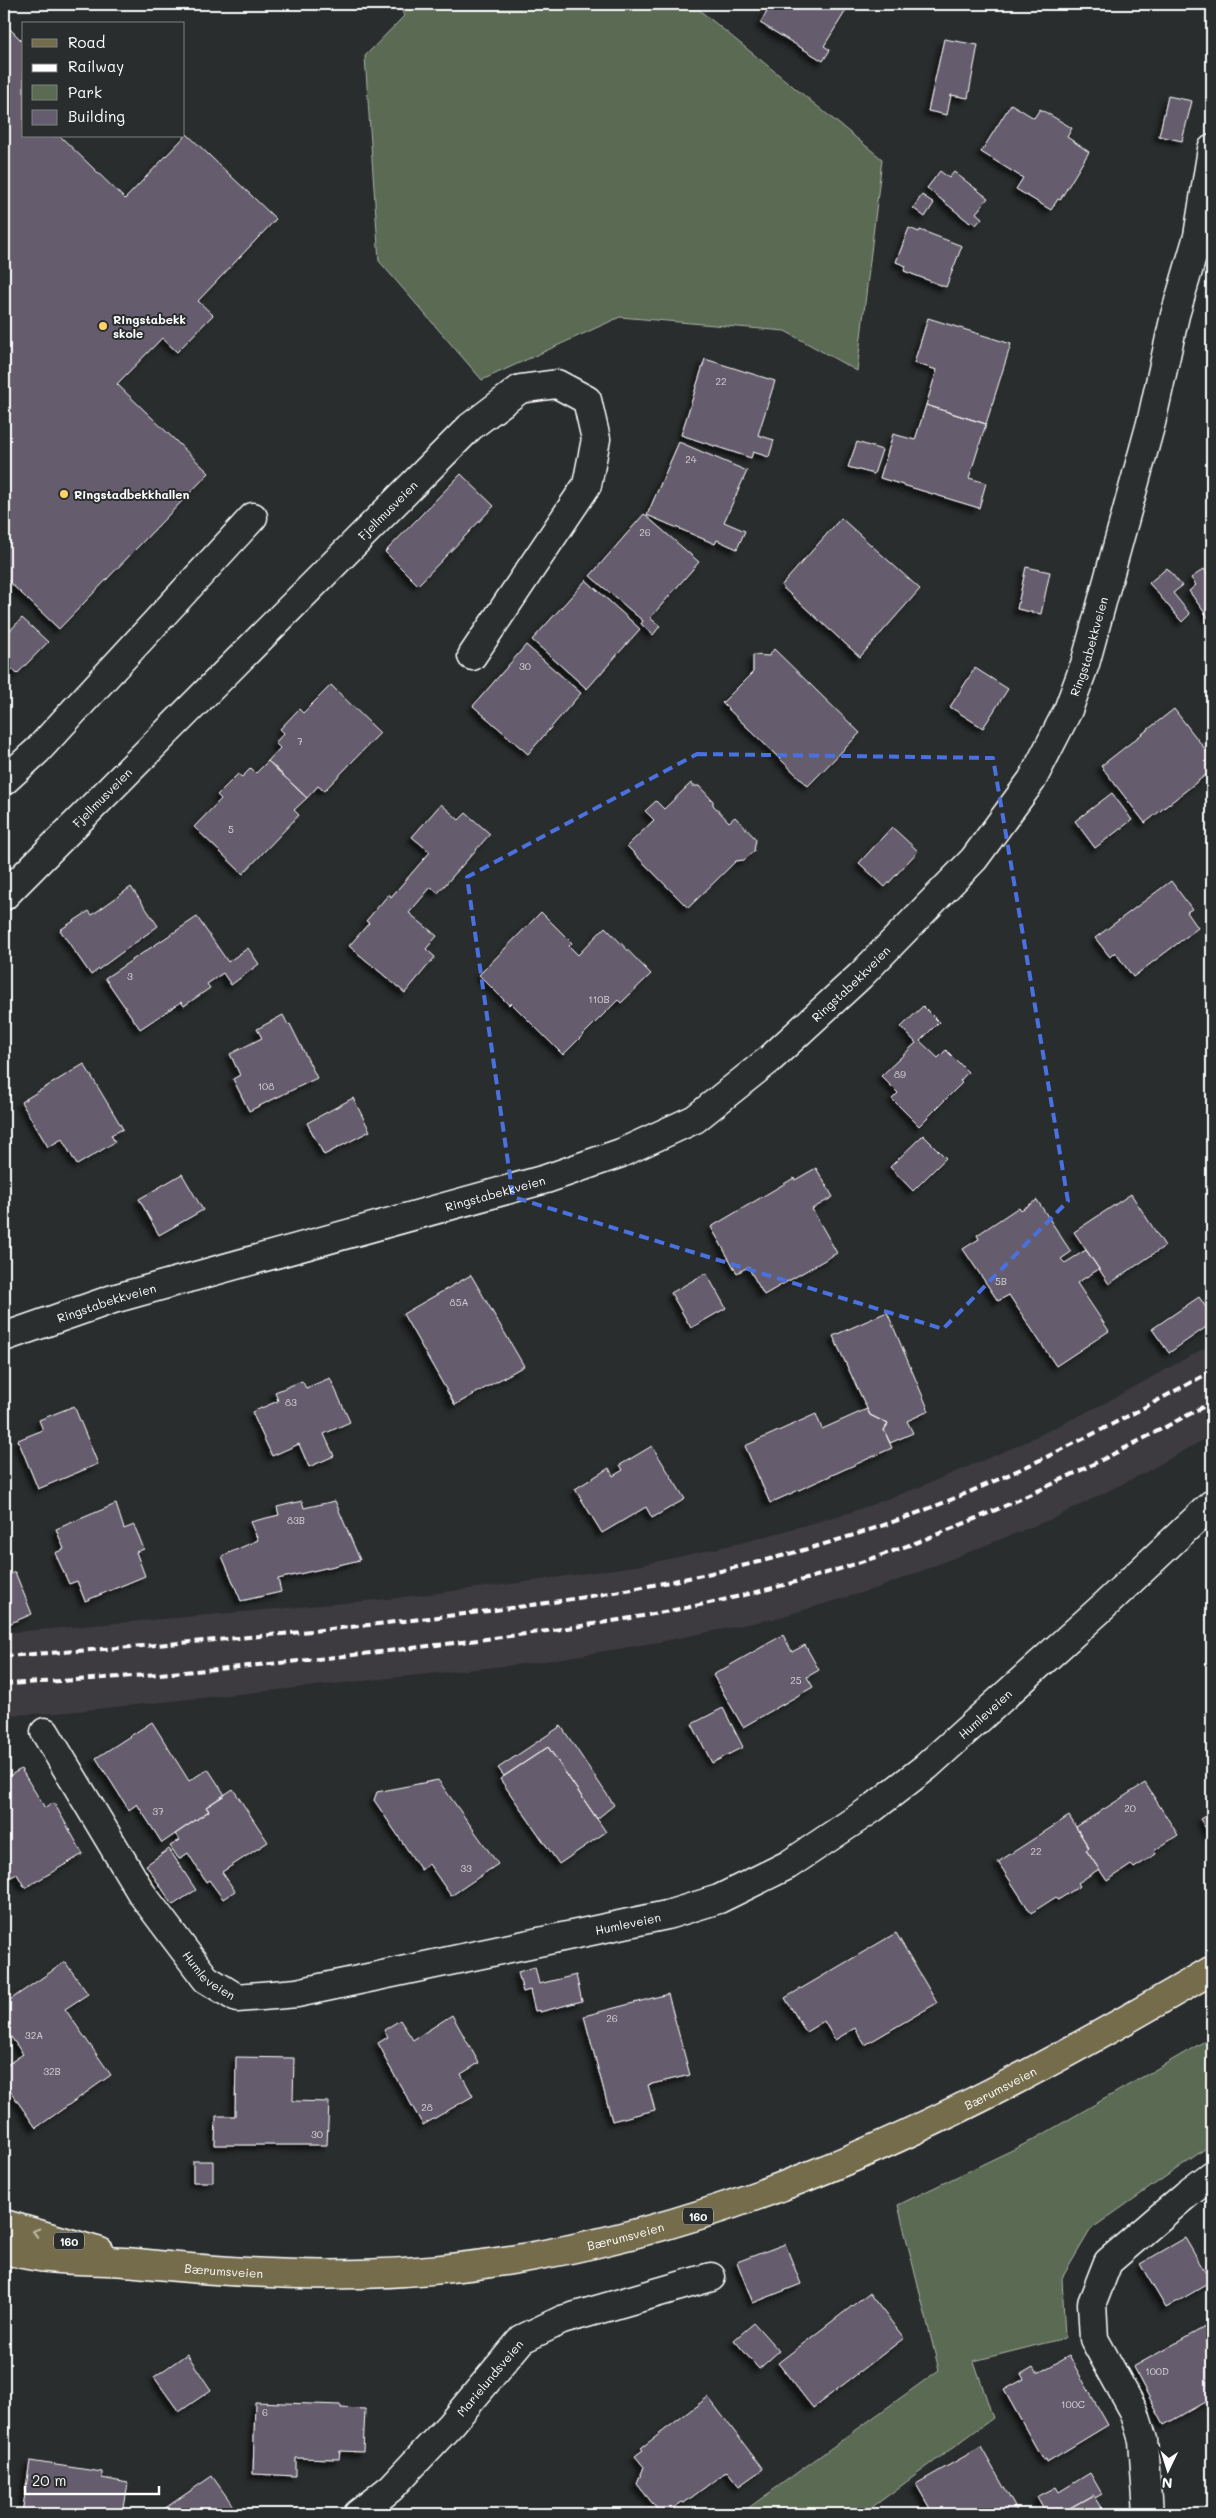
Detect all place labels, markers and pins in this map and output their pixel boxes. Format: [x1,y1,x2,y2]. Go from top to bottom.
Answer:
place label: Ringstabekk skole [113,311,186,341]
marker: Ringstabekk skole [97,320,109,332]
place label: Ringstadbekkhallen [74,486,189,502]
marker: Ringstadbekkhallen [58,488,70,500]

